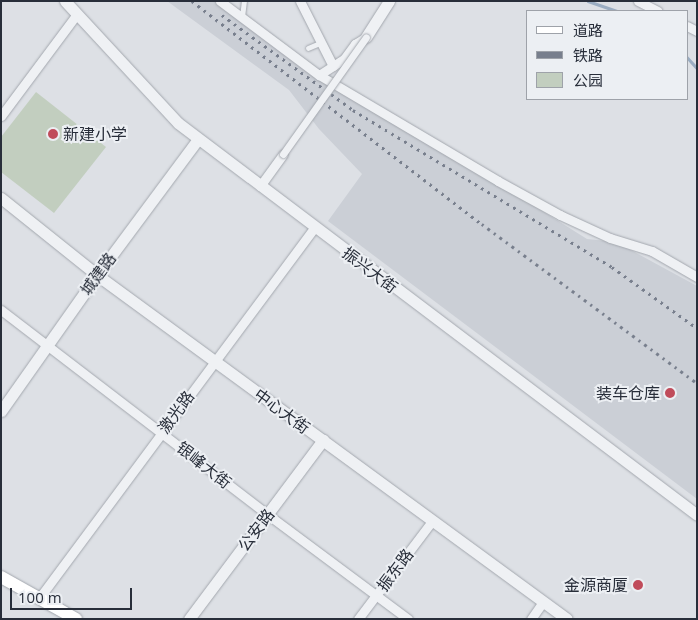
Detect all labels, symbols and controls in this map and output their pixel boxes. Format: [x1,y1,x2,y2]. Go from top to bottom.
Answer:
legend [526,10,688,100]
text: 道路 [573,20,603,40]
text: 铁路 [573,45,603,65]
text: 公园 [573,70,603,90]
place label: 新建小学 [63,124,127,144]
marker: 新建小学 [47,128,59,140]
street label: 振兴大街 [339,243,401,297]
street label: 城建路 [76,249,120,299]
place label: 装车仓库 [596,383,660,403]
street label: 中心大街 [250,384,314,438]
street label: 激光路 [154,387,198,437]
marker: 装车仓库 [664,387,676,399]
street label: 银峰大街 [173,438,235,492]
street label: 公安路 [234,505,278,555]
street label: 振东路 [373,545,417,595]
place label: 金源商厦 [564,575,628,595]
scale bar [12,578,135,610]
marker: 金源商厦 [632,579,644,591]
text: 100 m [18,587,62,607]

